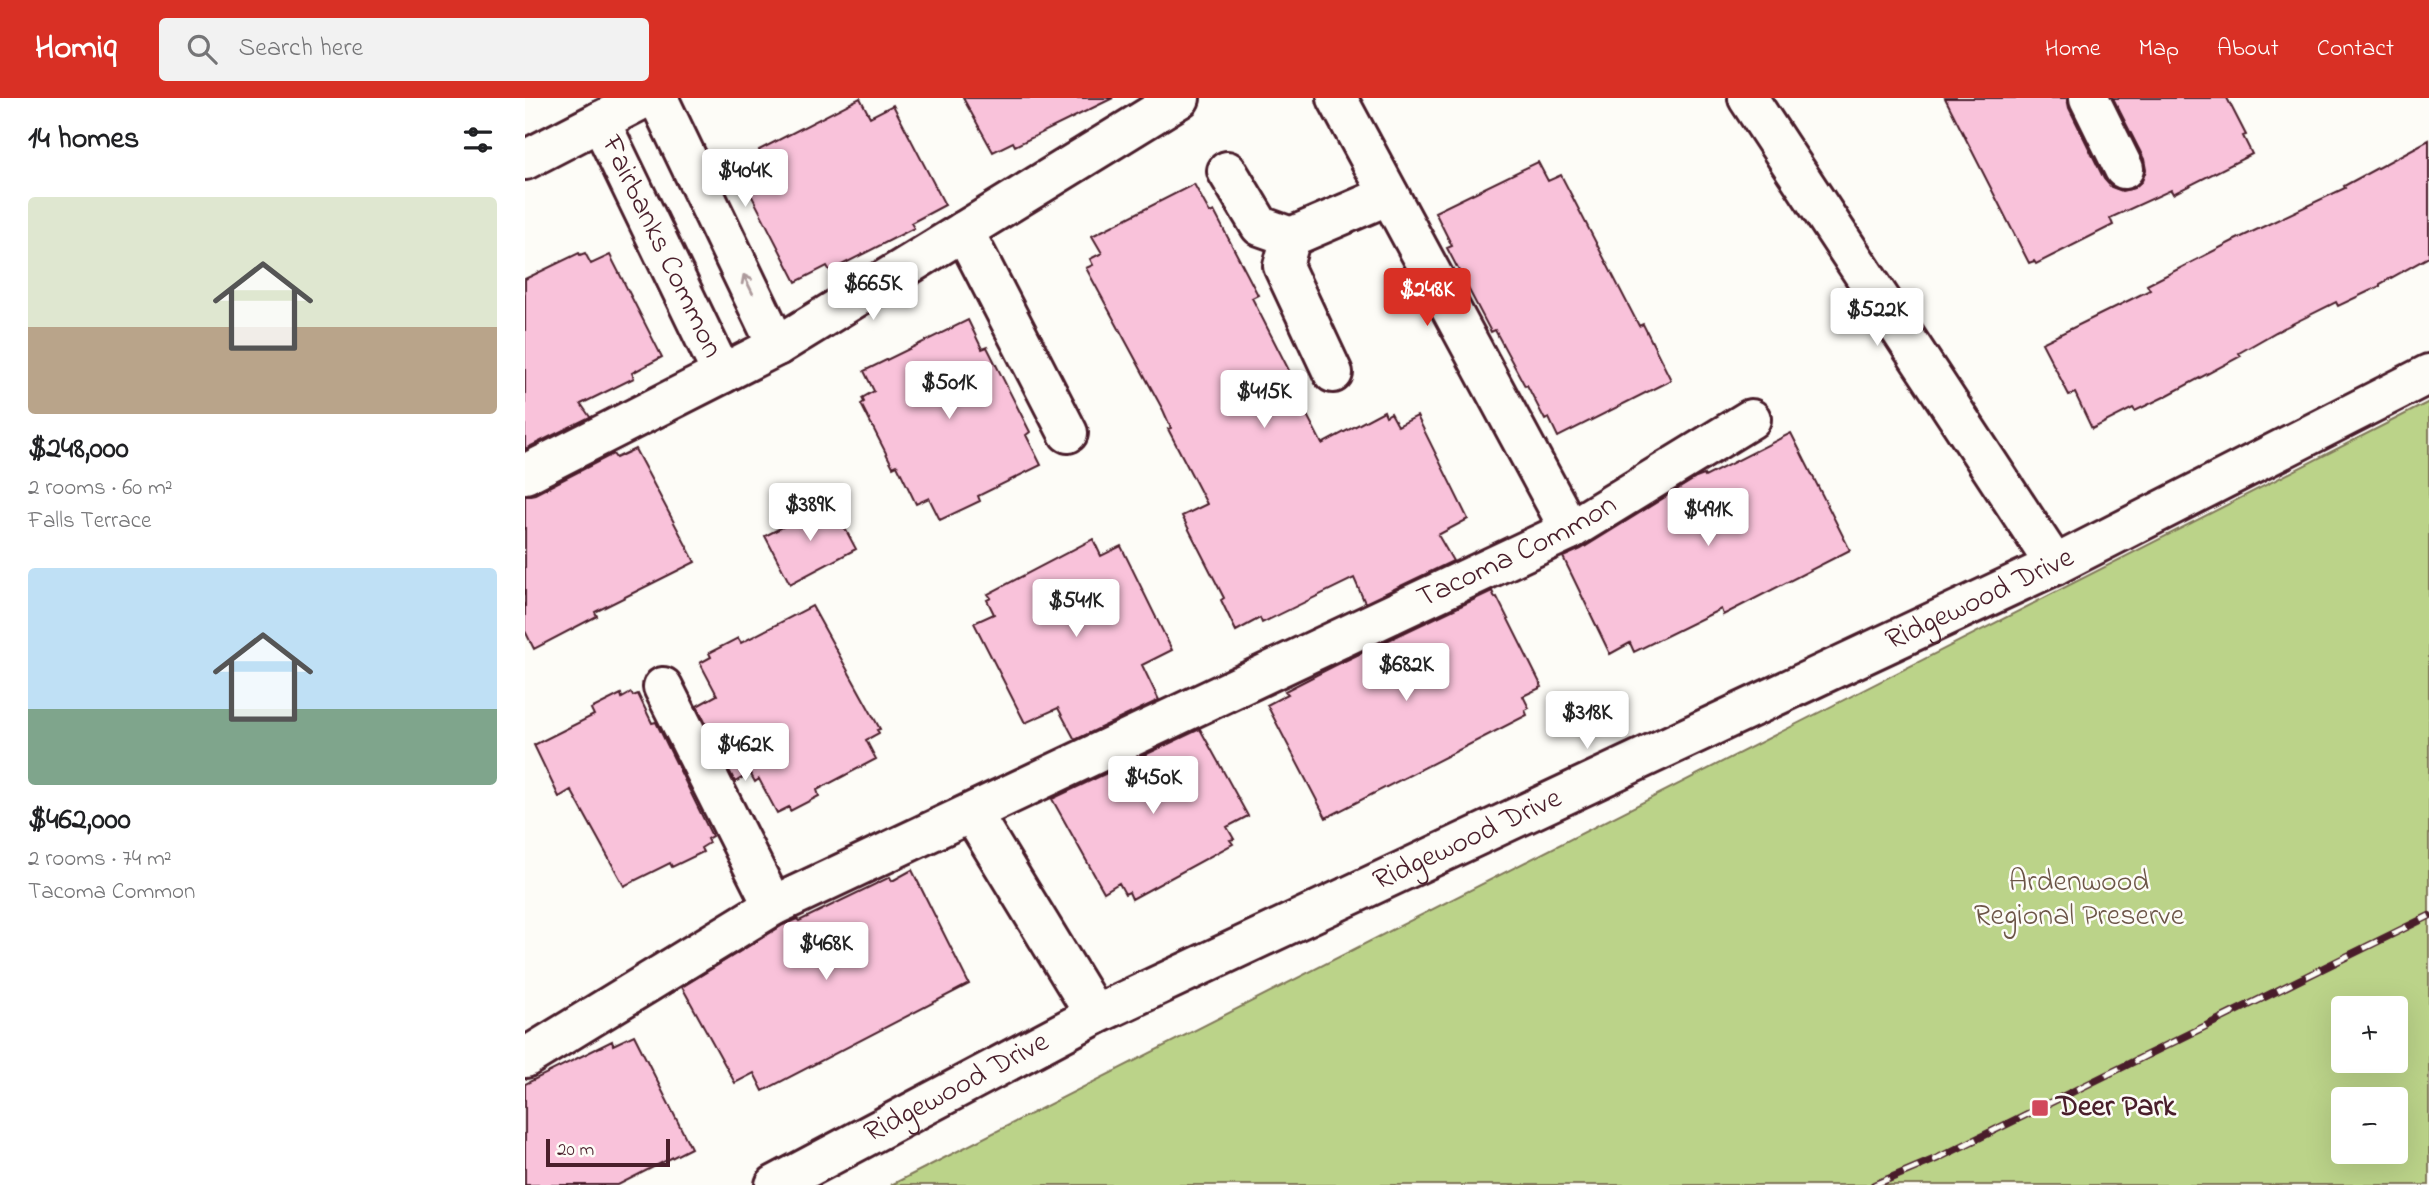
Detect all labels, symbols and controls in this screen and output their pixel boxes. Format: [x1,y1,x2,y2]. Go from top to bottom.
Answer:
search box [159,18,649,81]
text: Homiq [35,25,117,73]
icon: search [183,30,221,68]
text: Search here [239,30,363,68]
text: Home [2045,32,2101,67]
text: Map [2139,32,2179,67]
text: About [2217,32,2279,67]
text: Contact [2317,32,2394,67]
text: 14 homes [28,118,139,162]
icon: filters [459,121,497,159]
street label: Fairbanks Common [588,128,733,366]
pin: $404K [696,150,794,209]
text: $404K [718,155,772,188]
icon: home [200,243,326,369]
pin: $665K [824,262,922,322]
text: $665K [844,268,902,301]
pin: $248K [1378,268,1476,328]
one-way arrow [740,274,754,295]
text: $248K [1400,274,1454,307]
pin: $522K [1828,288,1926,348]
text: $522K [1846,294,1908,327]
pin: $501K [900,362,998,421]
text: $501K [921,367,977,400]
pin: $415K [1215,370,1313,430]
text: $415K [1236,376,1292,409]
text: $248,000 [28,428,129,472]
text: 2 rooms · 60 m² [28,472,173,505]
pin: $389K [761,484,859,543]
street label: Tacoma Common [1410,484,1626,621]
text: $389K [785,489,835,522]
pin: $491K [1659,489,1757,548]
text: $491K [1684,494,1732,527]
text: Falls Terrace [28,505,151,538]
street label: Ridgewood Drive [1879,536,2083,663]
pin: $541K [1027,580,1125,639]
text: $541K [1048,585,1104,618]
icon: home [200,614,326,740]
pin: $682K [1357,644,1455,703]
text: $682K [1378,649,1434,682]
pin: $318K [1538,692,1636,751]
text: $318K [1562,697,1612,730]
pin: $462K [696,724,794,783]
text: $462K [717,729,773,762]
pin: $450K [1104,756,1202,816]
text: $450K [1124,762,1182,795]
street label: Ridgewood Drive [1366,777,1570,903]
text: $462,000 [28,799,131,843]
text: 2 rooms · 74 m² [28,843,172,876]
park label: Ardenwood Regional Preserve [1974,861,2185,939]
text: Tacoma Common [28,876,195,909]
pin: $468K [777,922,875,982]
text: $468K [799,928,853,961]
map controls [2331,996,2408,1164]
button: + [2331,996,2408,1073]
street label: Ridgewood Drive [857,1021,1058,1156]
place label: Deer Park [2054,1086,2177,1130]
button: − [2331,1087,2408,1164]
marker: Deer Park [2030,1098,2050,1118]
scale bar [546,1136,670,1168]
text: 20 m [557,1137,594,1164]

